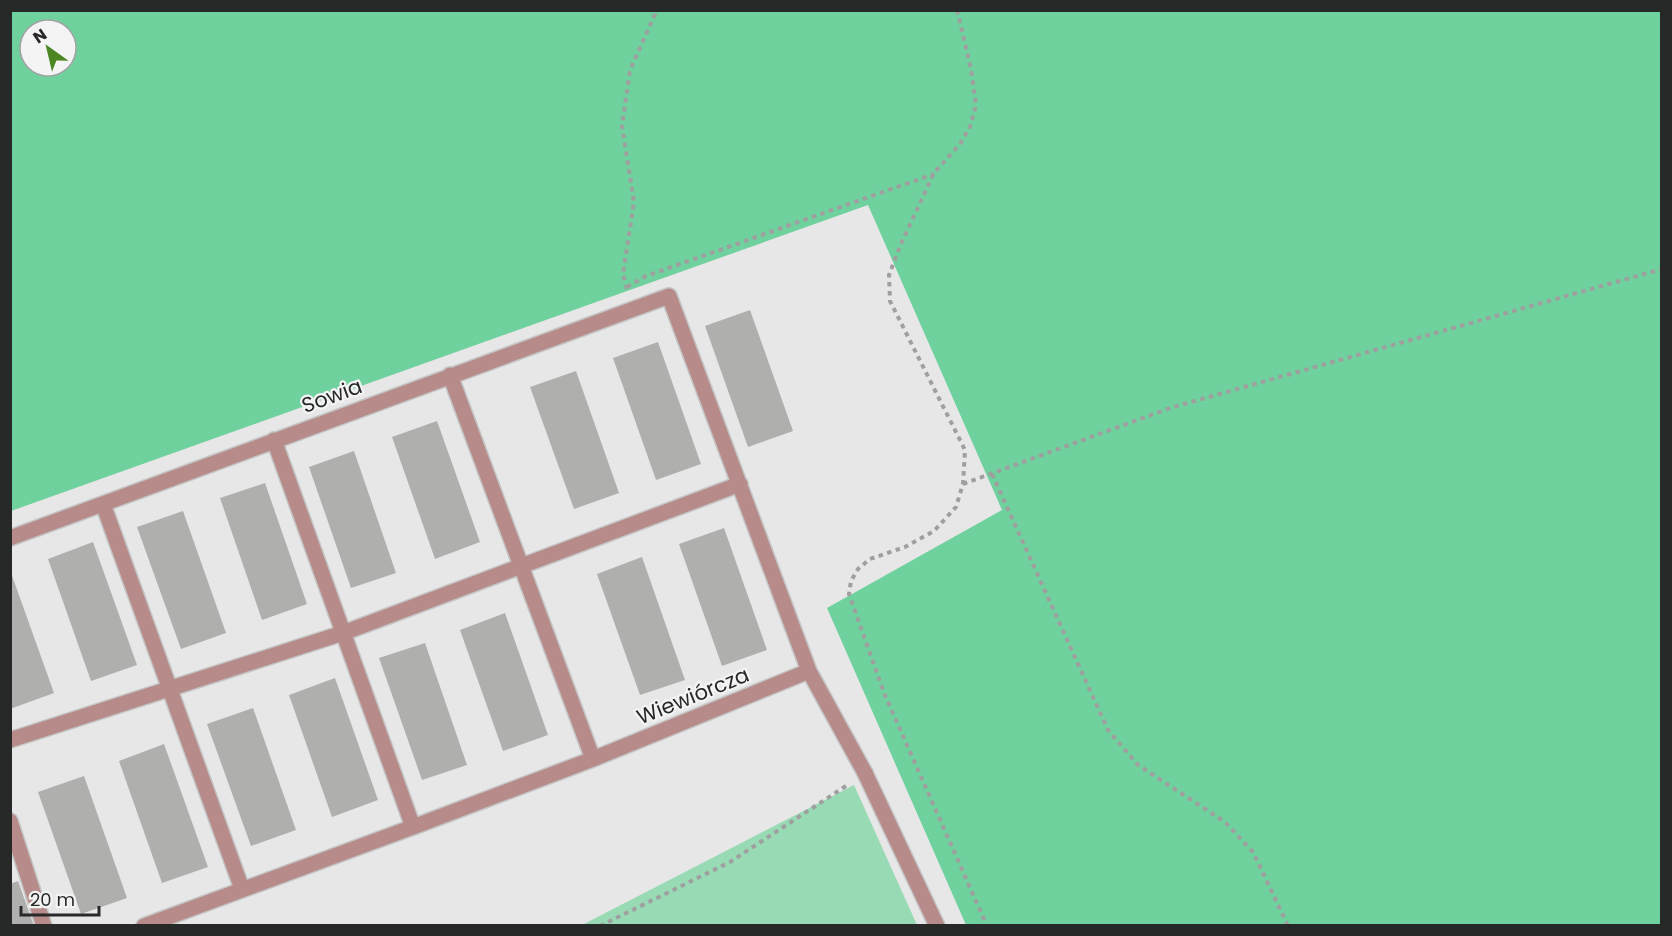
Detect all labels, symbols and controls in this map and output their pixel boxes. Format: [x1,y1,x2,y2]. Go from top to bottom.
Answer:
north arrow [18,18,78,78]
text: N [28,23,51,49]
street label: Sowia [298,371,366,420]
street label: Wiewiórcza [632,660,753,731]
scale bar [21,879,99,917]
text: 20 m [30,887,75,912]

